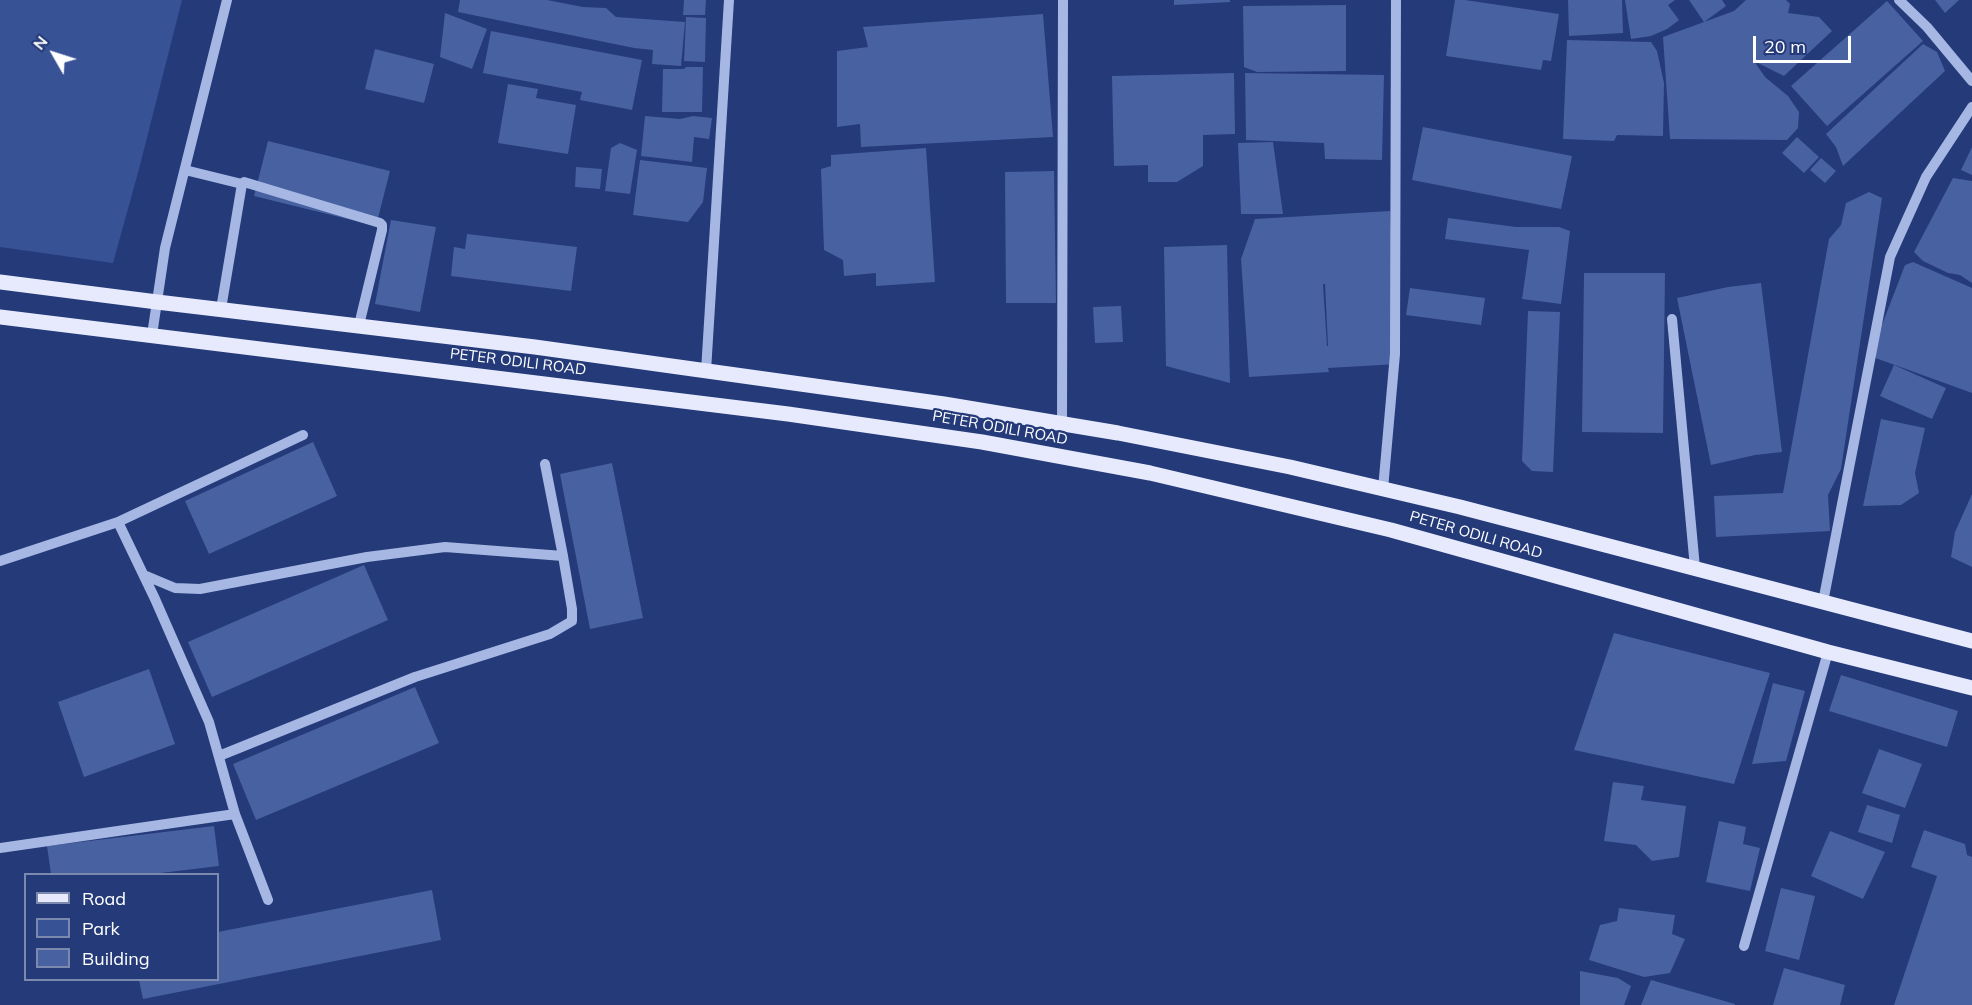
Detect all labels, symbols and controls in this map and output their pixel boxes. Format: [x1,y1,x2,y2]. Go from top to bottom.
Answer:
north arrow [24,24,84,84]
scale bar [1756,24,1854,62]
text: N [28,32,52,54]
text: 20 m [1764,35,1806,58]
street label: PETER ODILI ROAD [449,345,587,379]
street label: PETER ODILI ROAD [931,407,1069,449]
street label: PETER ODILI ROAD [1408,507,1544,563]
legend [24,873,219,981]
text: Road [82,887,126,910]
text: Park [82,917,120,940]
text: Building [82,947,150,970]

